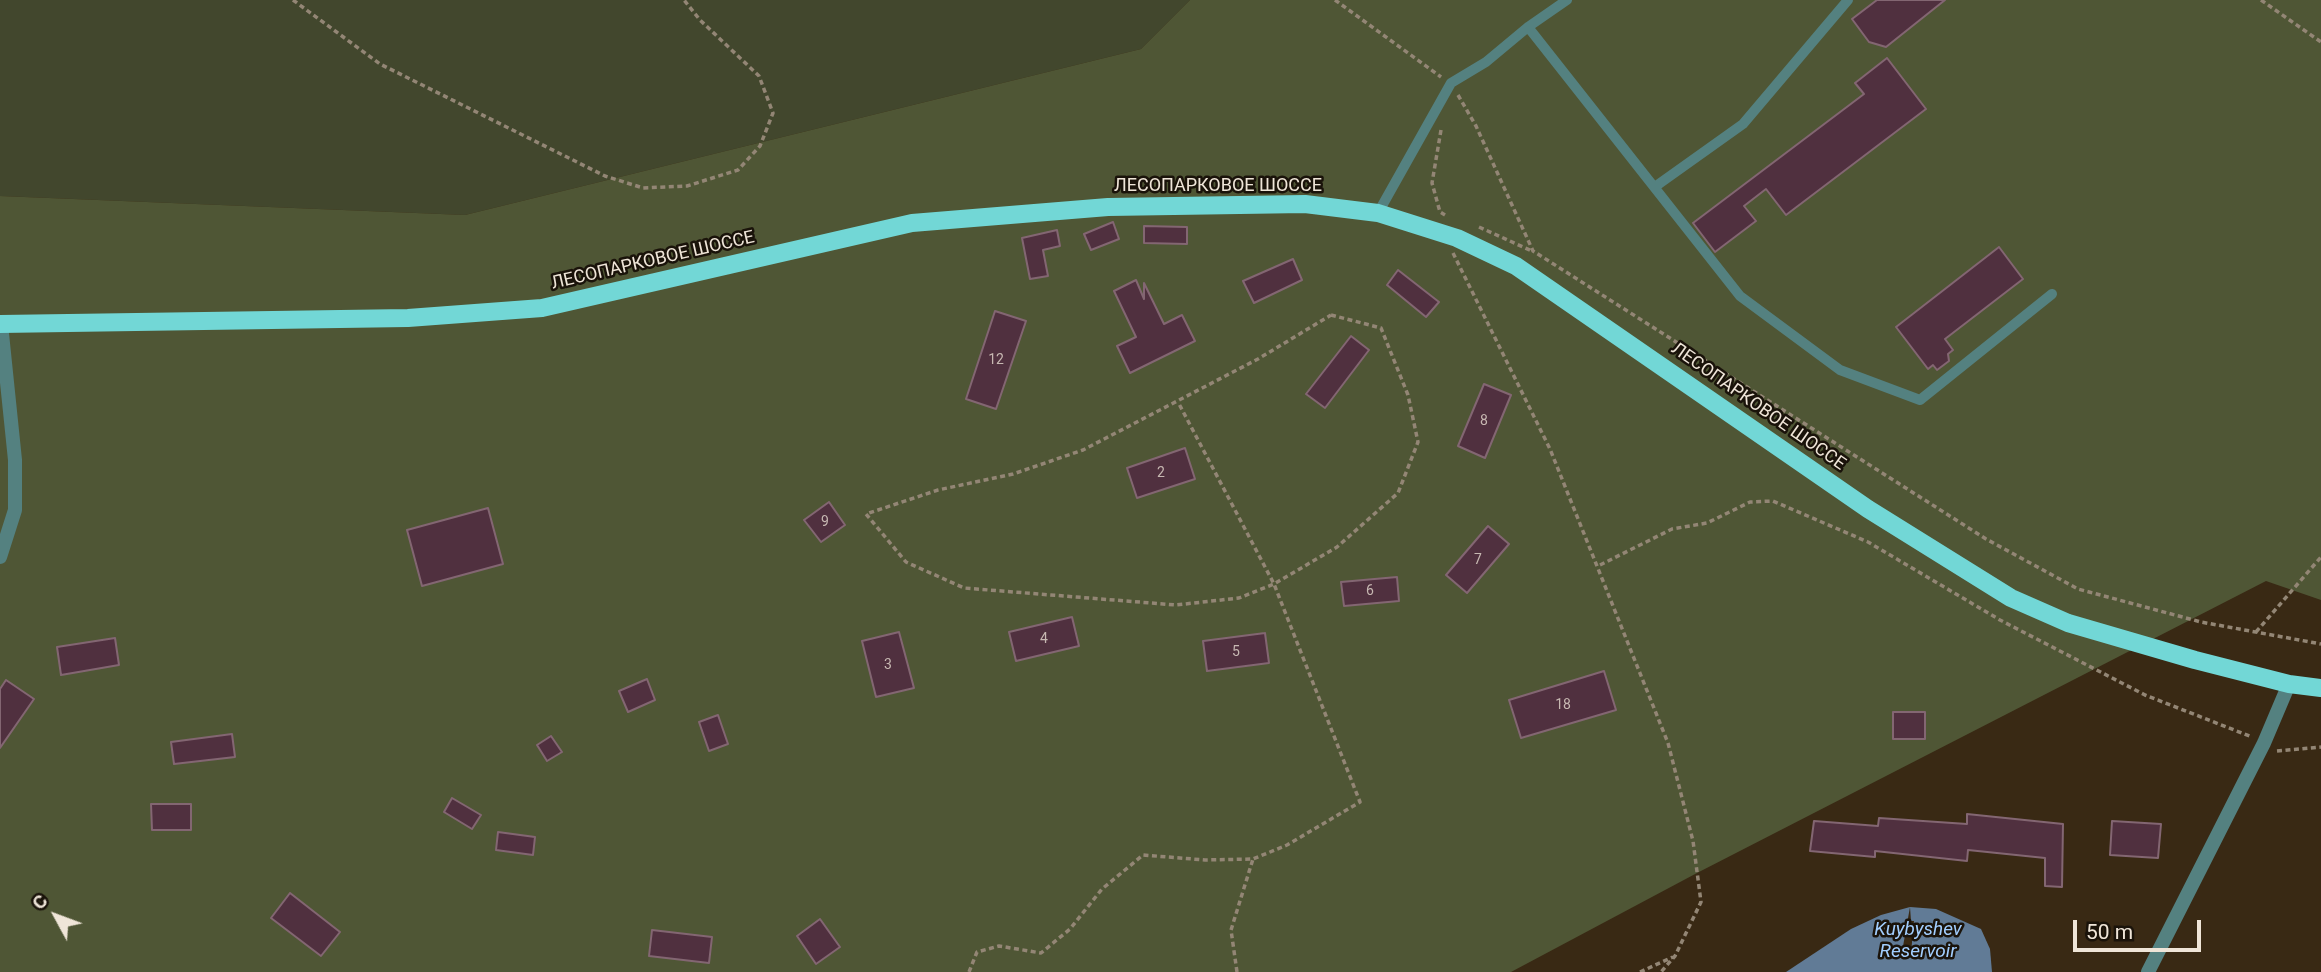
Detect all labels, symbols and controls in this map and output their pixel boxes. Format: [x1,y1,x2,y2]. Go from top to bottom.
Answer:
street label: ЛЕСОПАРКОВОЕ ШОССЕ [1114,175,1322,197]
street label: ЛЕСОПАРКОВОЕ ШОССЕ [549,227,757,295]
street label: ЛЕСОПАРКОВОЕ ШОССЕ [1667,339,1849,475]
house number: 12 [988,352,1004,368]
house number: 8 [1480,413,1488,429]
house number: 2 [1157,465,1165,481]
house number: 9 [821,514,829,530]
house number: 7 [1474,552,1482,568]
house number: 6 [1366,583,1374,599]
house number: 4 [1040,631,1048,647]
house number: 5 [1232,644,1240,660]
house number: 3 [884,657,892,673]
house number: 18 [1555,697,1571,713]
north arrow [21,881,91,951]
text: С [27,890,53,914]
scale bar [2076,906,2204,950]
water label: Kuybyshev Reservoir [1874,919,1962,963]
text: 50 m [2086,920,2133,944]

